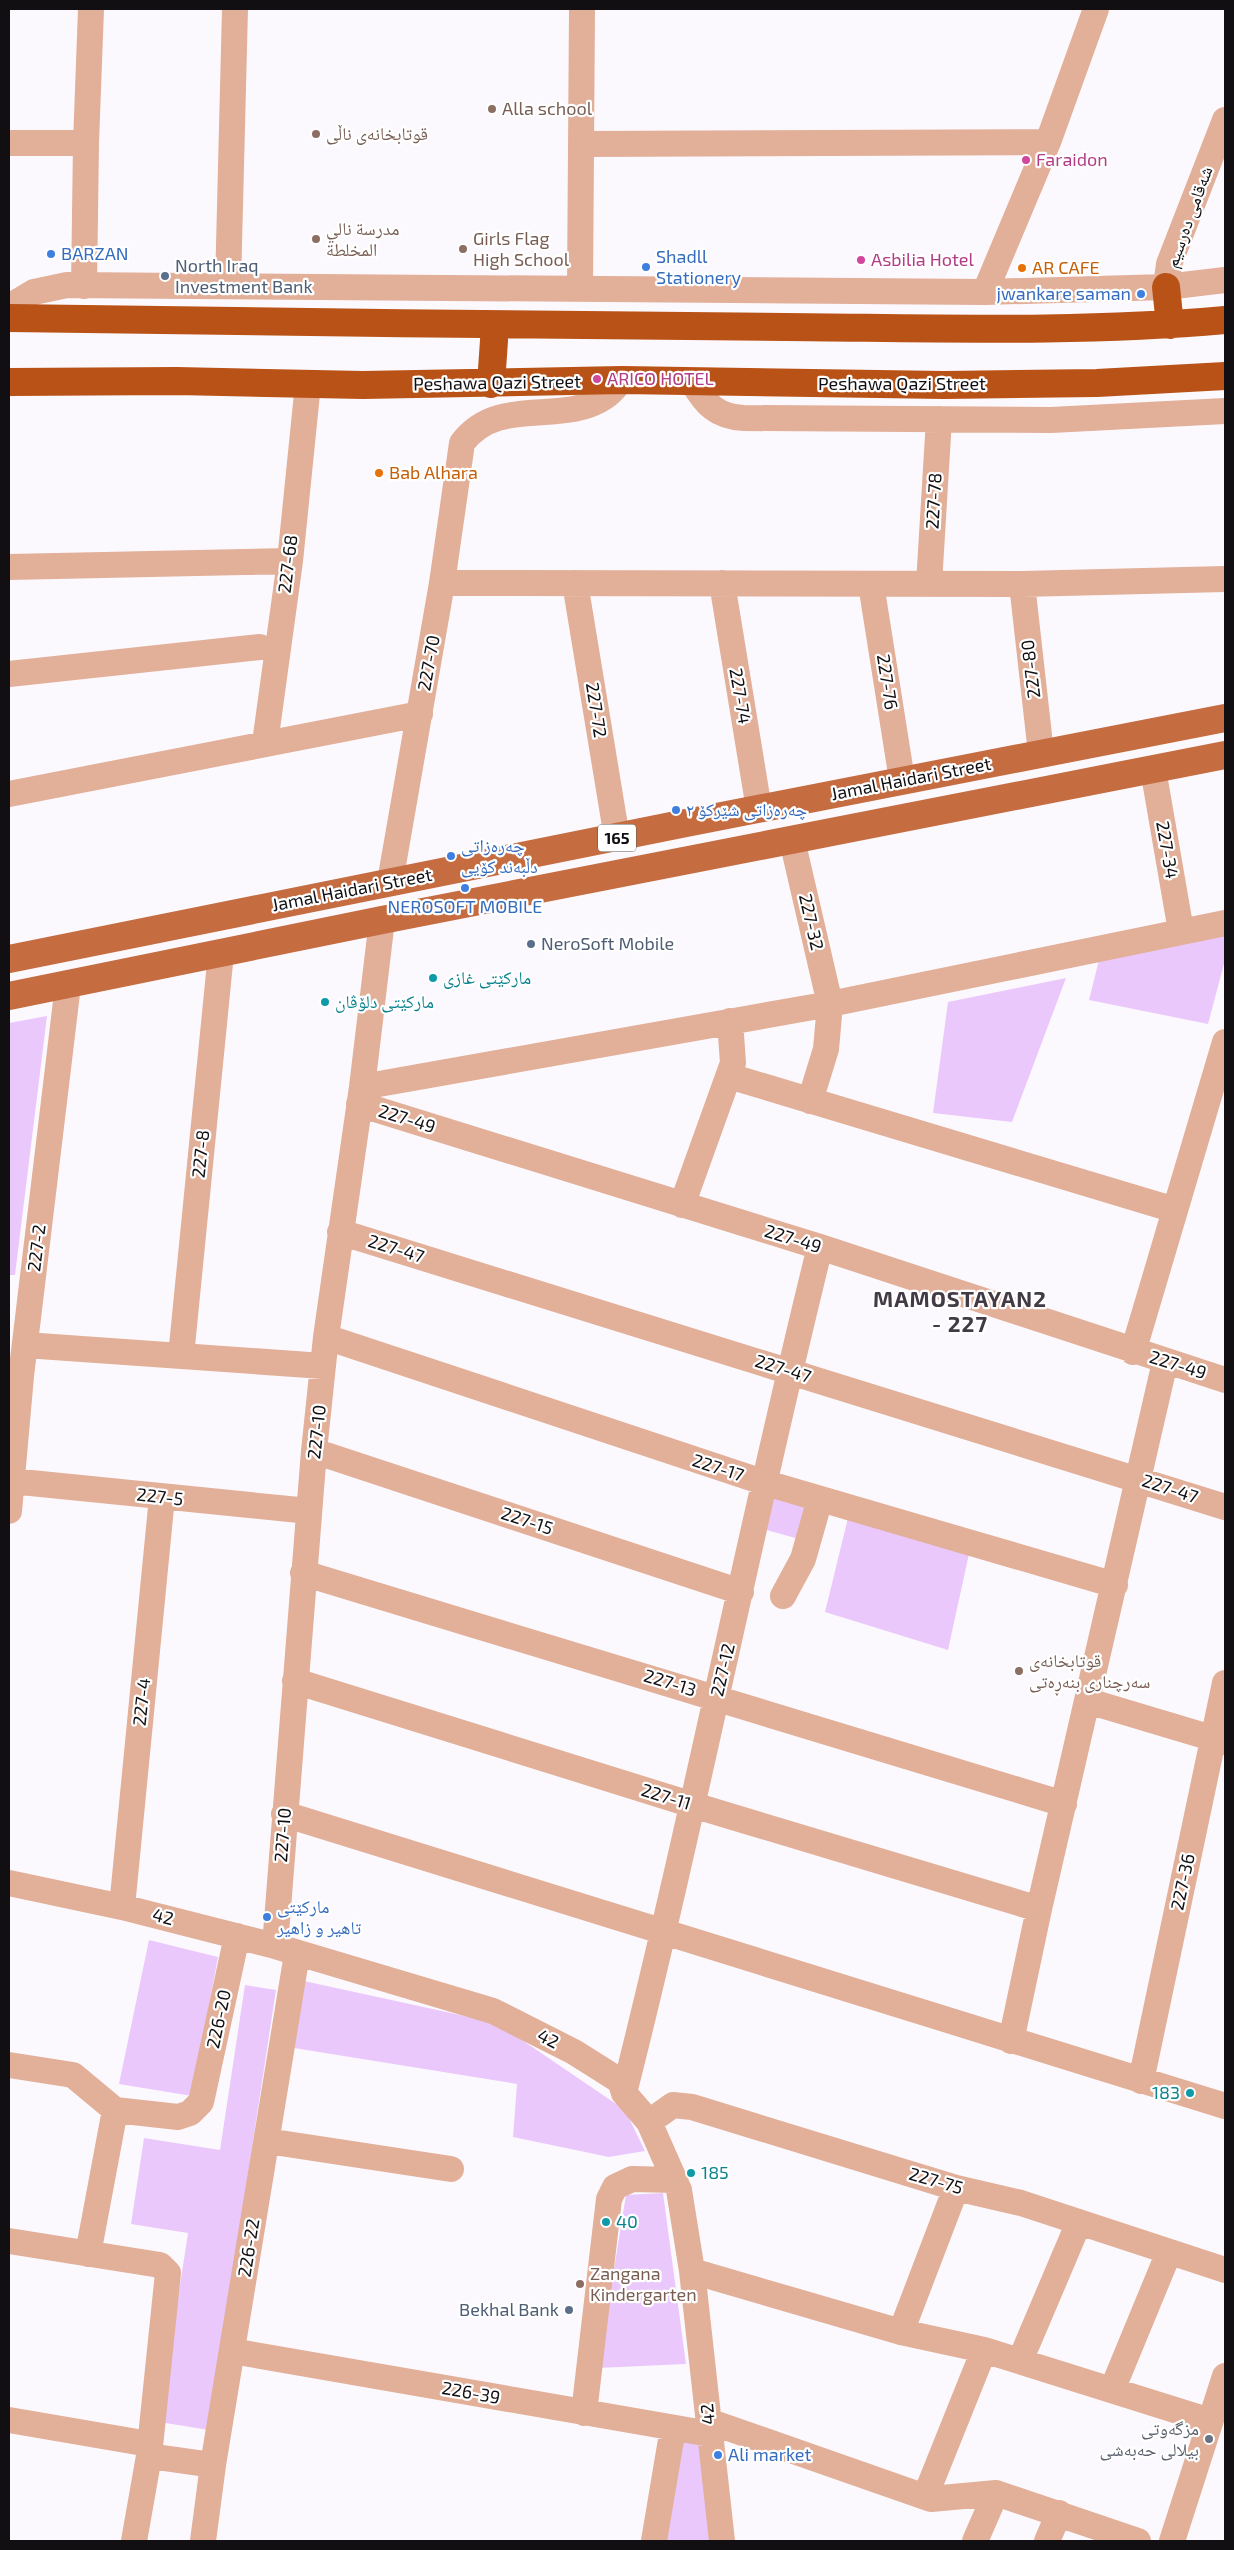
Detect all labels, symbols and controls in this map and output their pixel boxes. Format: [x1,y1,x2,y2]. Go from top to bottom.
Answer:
place label: Alla school [502,97,593,119]
marker: Alla school [486,103,498,115]
place label: قوتابخانەی ناڵی [326,122,428,145]
marker: قوتابخانەی ناڵی [310,128,322,140]
place label: Faraidon [1036,148,1108,170]
marker: Faraidon [1020,154,1032,166]
street label: شەقامی دەرسیم [1160,163,1218,271]
place label: مدرسة نالي المخلطة [326,217,399,260]
place label: Girls Flag High School [473,227,570,270]
marker: مدرسة نالي المخلطة [310,233,322,245]
place label: BARZAN [61,242,129,264]
marker: Girls Flag High School [457,243,469,255]
place label: Shadll Stationery [656,245,742,288]
marker: BARZAN [45,248,57,260]
place label: Asbilia Hotel [871,248,975,270]
place label: North Iraq Investment Bank [175,254,313,297]
marker: Asbilia Hotel [855,254,867,266]
place label: AR CAFE [1032,256,1100,278]
marker: Shadll Stationery [640,261,652,273]
marker: AR CAFE [1016,262,1028,274]
marker: North Iraq Investment Bank [159,270,171,282]
place label: jwankare saman [997,282,1131,304]
marker: jwankare saman [1135,288,1147,300]
place label: ARICO HOTEL [607,367,714,389]
street label: Peshawa Qazi Street [413,370,581,394]
street label: Peshawa Qazi Street [818,372,986,394]
marker: ARICO HOTEL [591,373,603,385]
place label: Bab Alhara [389,461,478,483]
marker: Bab Alhara [373,467,385,479]
street label: 227-78 [921,472,945,530]
street label: 227-68 [273,534,301,594]
street label: 227-70 [412,633,444,693]
street label: 227-80 [1015,639,1045,700]
street label: 227-76 [873,653,903,711]
street label: 227-74 [725,666,757,726]
street label: 227-72 [582,681,612,739]
street label: Jamal Haidari Street [829,752,993,804]
place label: چەرەزاتی شێرکۆ ٢ [686,798,807,821]
marker: چەرەزاتی شێرکۆ ٢ [670,804,682,816]
street label: 227-34 [1152,819,1184,880]
road number: 165 [598,824,636,851]
place label: چەرەزاتی دڵبەند کۆیی [461,834,538,878]
marker: چەرەزاتی دڵبەند کۆیی [445,850,457,862]
street label: Jamal Haidari Street [270,863,434,915]
marker: NEROSOFT MOBILE [459,882,471,894]
street label: 227-32 [795,891,829,952]
place label: NEROSOFT MOBILE [388,895,542,917]
place label: NeroSoft Mobile [541,932,674,954]
marker: NeroSoft Mobile [525,938,537,950]
place label: ماركێتی غازی [443,966,531,989]
marker: ماركێتی غازی [427,972,439,984]
place label: ماركێتی دلۆڤان [335,990,434,1013]
marker: ماركێتی دلۆڤان [319,996,331,1008]
street label: 227-49 [376,1099,438,1137]
street label: 227-8 [187,1129,213,1179]
street label: 227-49 [762,1219,824,1257]
street label: 227-2 [22,1223,50,1273]
street label: 227-47 [366,1229,427,1267]
district label: MAMOSTAYAN2 - 227 [873,1285,1047,1336]
street label: 227-49 [1147,1345,1209,1383]
street label: 227-47 [753,1349,814,1387]
street label: 227-10 [302,1404,330,1460]
street label: 227-17 [690,1448,747,1486]
street label: 227-47 [1140,1469,1201,1507]
street label: 227-5 [136,1483,185,1509]
street label: 227-15 [499,1501,556,1539]
street label: 227-12 [705,1641,739,1698]
place label: قوتابخانەی سەرچناری بنەڕەتی [1029,1649,1150,1696]
street label: 227-13 [641,1664,699,1700]
marker: قوتابخانەی سەرچناری بنەڕەتی [1013,1665,1025,1677]
street label: 227-4 [128,1677,154,1727]
street label: 227-11 [639,1778,694,1814]
street label: 227-10 [269,1807,295,1863]
street label: 227-36 [1165,1851,1199,1912]
place label: ماركێتی تاهیر و زاهیر [276,1895,361,1938]
street label: 42 [150,1903,176,1929]
marker: ماركێتی تاهیر و زاهیر [261,1911,273,1923]
street label: 226-20 [201,1987,235,2050]
street label: 42 [534,2023,563,2053]
place label: 183 [1152,2081,1180,2103]
marker: 183 [1184,2087,1196,2099]
place label: 185 [701,2161,729,2183]
street label: 227-75 [907,2162,966,2198]
marker: 185 [685,2167,697,2179]
place label: 40 [616,2210,638,2232]
marker: 40 [600,2216,612,2228]
street label: 226-22 [233,2217,263,2279]
place label: Zangana Kindergarten [590,2262,697,2305]
marker: Zangana Kindergarten [574,2278,586,2290]
place label: Bekhal Bank [459,2298,559,2320]
marker: Bekhal Bank [563,2304,575,2316]
street label: 226-39 [440,2376,502,2408]
street label: 42 [695,2402,719,2426]
place label: مزگەوتی بیلالی حەبەشی [1100,2417,1199,2461]
marker: مزگەوتی بیلالی حەبەشی [1203,2433,1215,2445]
place label: Ali market [728,2443,811,2465]
marker: Ali market [712,2449,724,2461]

